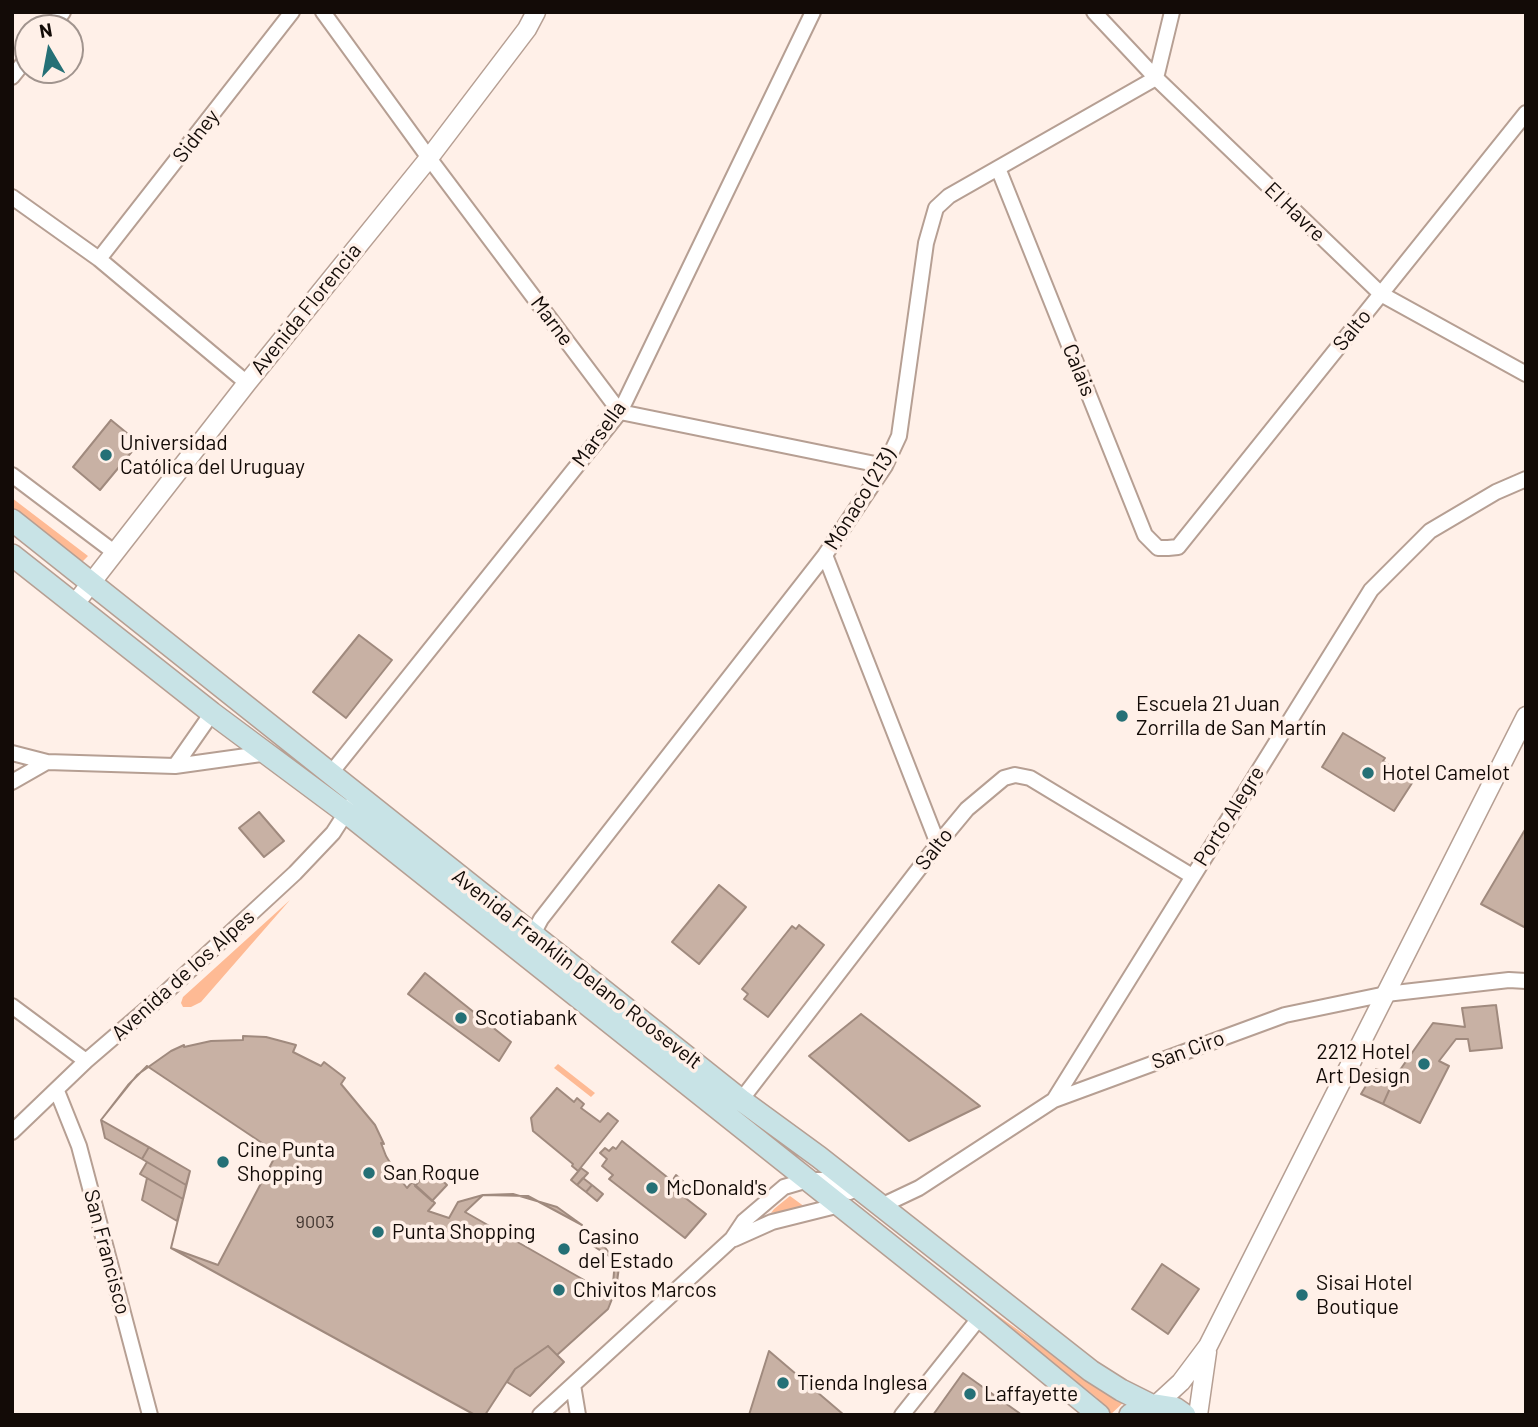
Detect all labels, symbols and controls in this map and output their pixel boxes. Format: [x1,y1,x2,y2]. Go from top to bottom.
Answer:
north arrow [14,14,84,84]
text: N [37,17,54,42]
street label: Sidney [167,104,225,168]
street label: El Havre [1259,177,1331,247]
street label: Avenida Florencia [245,238,367,380]
street label: Marne [525,291,579,351]
street label: Salto [1328,304,1376,356]
street label: Calais [1057,340,1101,400]
street label: Marsella [567,396,631,472]
place label: Universidad Católica del Uruguay [120,430,305,480]
street label: Mónaco (213) [819,444,901,554]
marker: Universidad Católica del Uruguay [98,447,114,463]
place label: Escuela 21 Juan Zorrilla de San Martín [1136,691,1327,741]
marker: Escuela 21 Juan Zorrilla de San Martín [1114,708,1130,724]
place label: Hotel Camelot [1382,760,1510,786]
street label: Porto Alegre [1188,761,1270,871]
marker: Hotel Camelot [1360,765,1376,781]
street label: Salto [910,823,958,875]
street label: Avenida Franklin Delano Roosevelt [447,864,707,1074]
street label: Avenida de los Alpes [106,904,260,1046]
place label: Scotiabank [475,1005,577,1031]
marker: Scotiabank [453,1010,469,1026]
street label: San Ciro [1148,1025,1228,1075]
place label: 2212 Hotel Art Design [1315,1039,1410,1089]
marker: 2212 Hotel Art Design [1416,1056,1432,1072]
place label: Cine Punta Shopping [237,1137,335,1187]
marker: Cine Punta Shopping [215,1154,231,1170]
place label: San Roque [383,1160,480,1186]
marker: San Roque [361,1165,377,1181]
place label: McDonald's [666,1175,767,1201]
marker: McDonald's [644,1180,660,1196]
street label: San Francisco [78,1187,136,1317]
house number: 9003 [296,1211,334,1233]
place label: Punta Shopping [392,1219,536,1245]
marker: Punta Shopping [370,1224,386,1240]
place label: Casino del Estado [578,1224,674,1274]
marker: Casino del Estado [556,1241,572,1257]
place label: Sisai Hotel Boutique [1316,1270,1412,1320]
place label: Chivitos Marcos [573,1277,717,1303]
marker: Chivitos Marcos [551,1282,567,1298]
marker: Sisai Hotel Boutique [1294,1287,1310,1303]
place label: Tienda Inglesa [797,1370,927,1396]
marker: Tienda Inglesa [775,1375,791,1391]
place label: Laffayette [984,1381,1078,1407]
marker: Laffayette [962,1386,978,1402]

